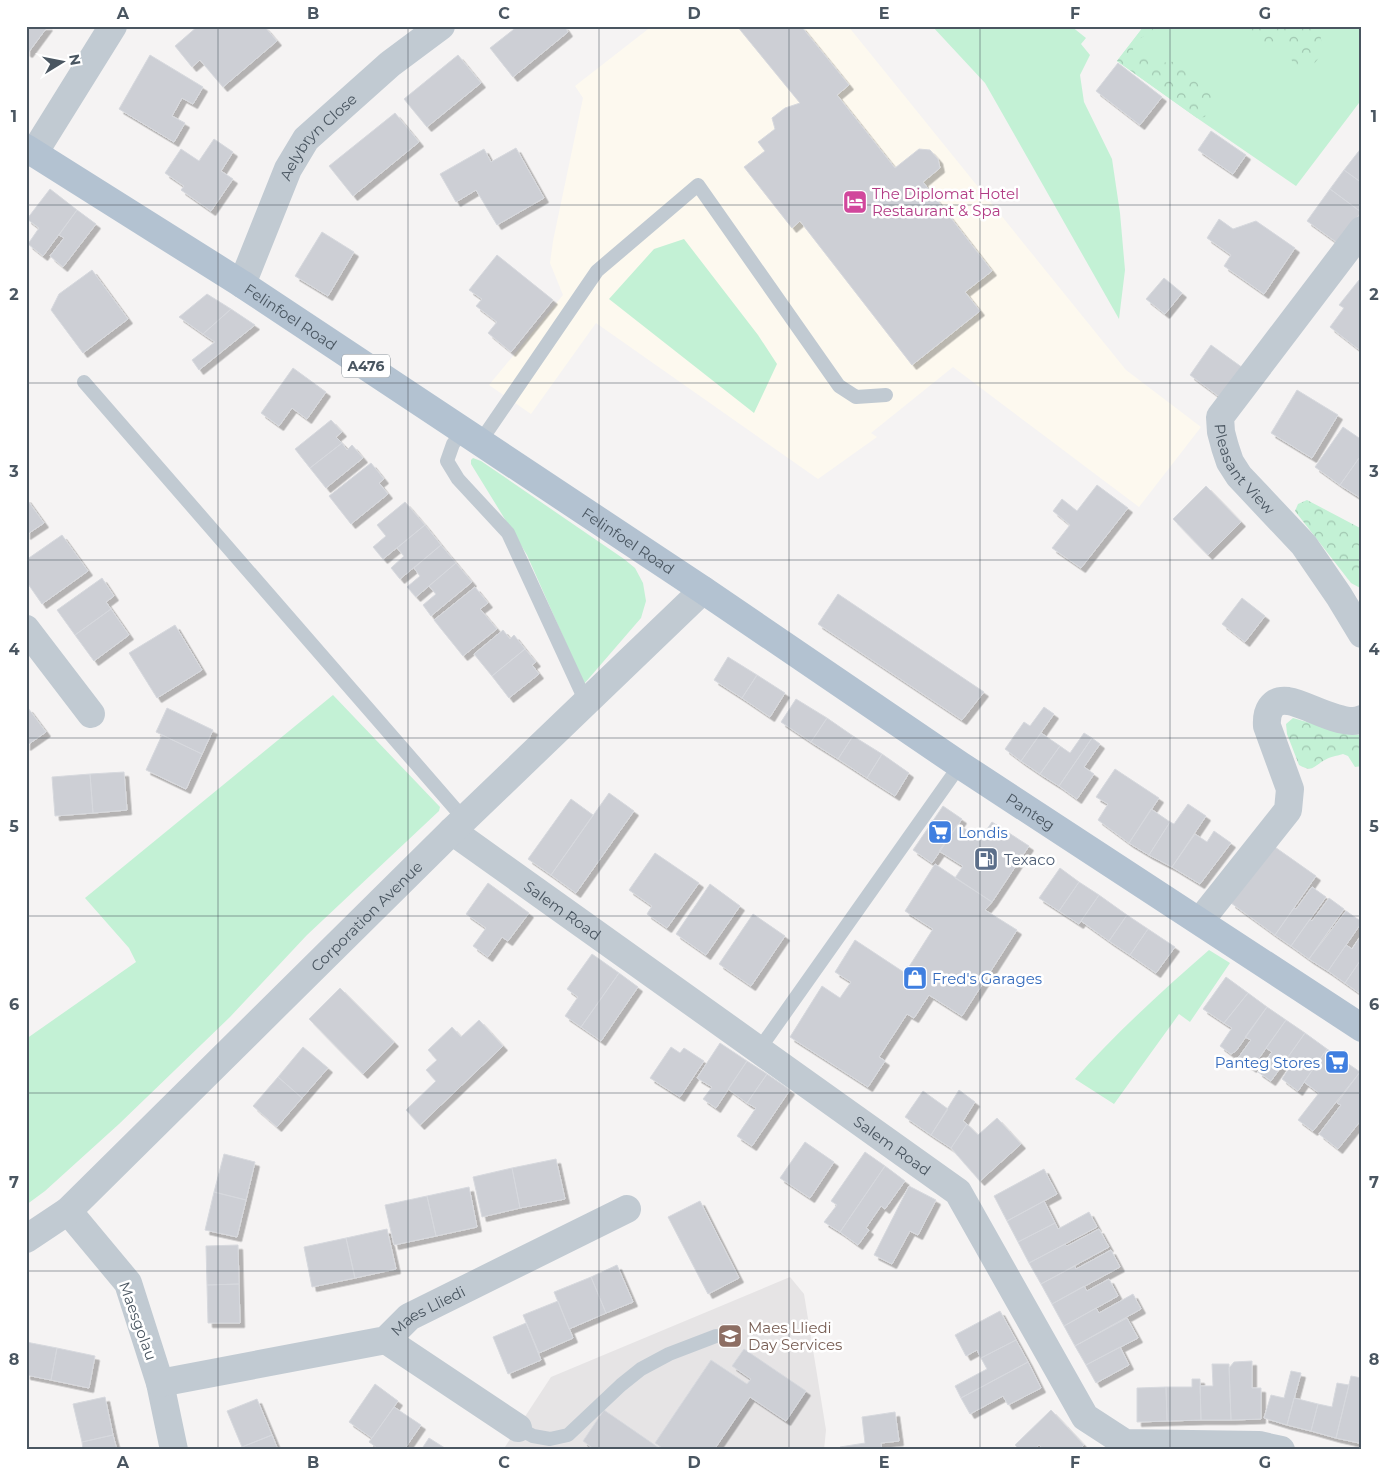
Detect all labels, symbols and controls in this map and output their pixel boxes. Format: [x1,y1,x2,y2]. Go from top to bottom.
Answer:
text: A [116,4,130,23]
text: B [307,4,319,23]
text: C [498,4,510,23]
text: D [687,4,701,23]
text: E [879,4,889,23]
text: F [1070,4,1080,23]
text: G [1259,4,1271,23]
north arrow [38,38,88,88]
text: N [65,53,85,67]
street label: Aelybryn Close [275,89,360,183]
text: 1 [11,107,17,126]
text: 1 [1371,107,1377,126]
place label: The Diplomat Hotel Restaurant & Spa [872,184,1019,220]
hotel icon: The Diplomat Hotel Restaurant & Spa [842,189,868,215]
street label: Felinfoel Road [241,279,341,354]
text: 2 [9,285,19,304]
text: 2 [1369,285,1379,304]
road number: A476 [342,354,390,378]
street label: Pleasant View [1211,423,1280,519]
text: 3 [8,462,19,481]
text: 3 [1368,462,1379,481]
street label: Felinfoel Road [578,503,678,578]
text: 4 [8,640,20,659]
text: 4 [1368,640,1380,659]
street label: Panteg [1003,788,1059,834]
text: 5 [9,817,19,836]
text: 5 [1369,817,1379,836]
supermarket icon: Londis [927,819,953,845]
place label: Londis [958,823,1008,842]
fuel station icon: Texaco [973,846,999,872]
place label: Texaco [1004,850,1055,869]
street label: Corporation Avenue [306,857,426,975]
street label: Salem Road [520,876,605,944]
shop icon: Fred's Garages [902,965,928,991]
place label: Fred's Garages [932,969,1042,988]
text: 6 [9,995,19,1014]
text: 6 [1369,995,1379,1014]
supermarket icon: Panteg Stores [1324,1049,1350,1075]
place label: Panteg Stores [1215,1053,1320,1072]
street label: Salem Road [850,1111,935,1179]
text: 7 [9,1173,19,1192]
text: 7 [1369,1173,1379,1192]
street label: Maesgolau [115,1279,161,1363]
street label: Maes Lliedi [386,1281,468,1340]
place label: Maes Lliedi Day Services [748,1318,842,1354]
school or university icon: Maes Lliedi Day Services [717,1323,743,1349]
text: 8 [9,1350,19,1369]
text: 8 [1369,1350,1379,1369]
text: A [116,1453,130,1472]
text: B [307,1453,319,1472]
text: C [498,1453,510,1472]
text: D [687,1453,701,1472]
text: E [879,1453,889,1472]
text: F [1070,1453,1080,1472]
text: G [1259,1453,1271,1472]

